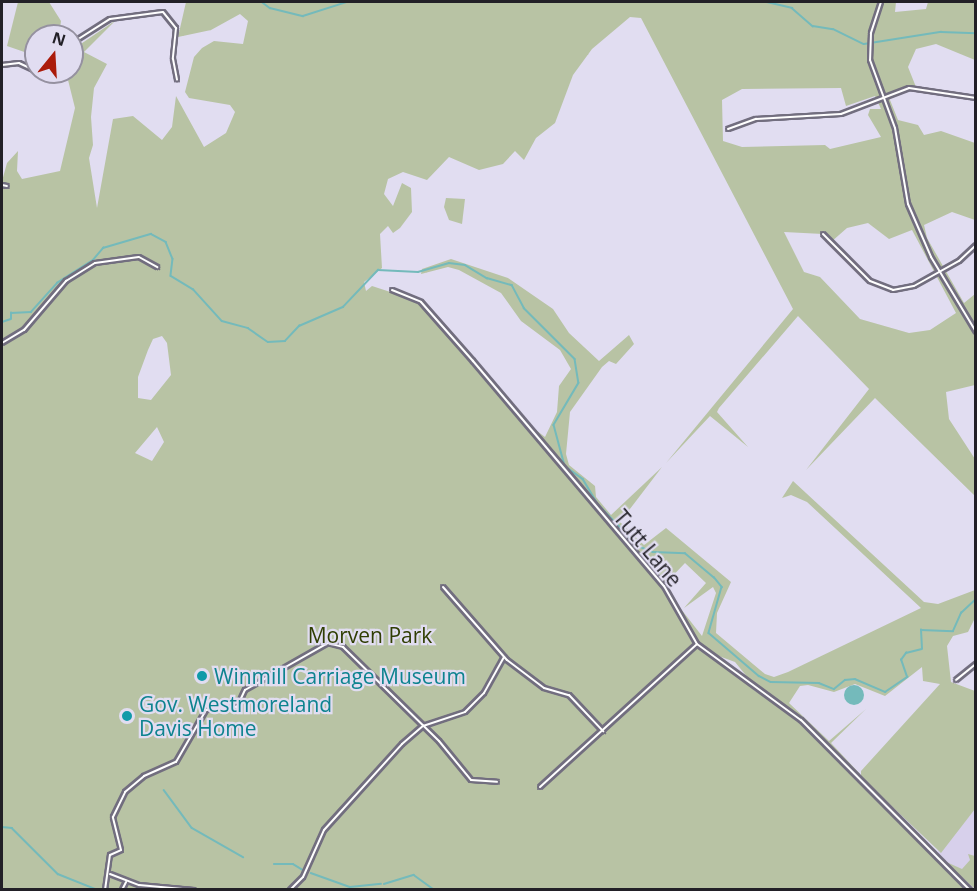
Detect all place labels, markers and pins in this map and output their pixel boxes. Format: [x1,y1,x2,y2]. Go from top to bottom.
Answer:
place label: Winmill Carriage Museum [214,663,466,689]
marker: Winmill Carriage Museum [195,669,209,683]
place label: Gov. Westmoreland Davis Home [139,691,332,741]
marker: Gov. Westmoreland Davis Home [120,709,134,723]

